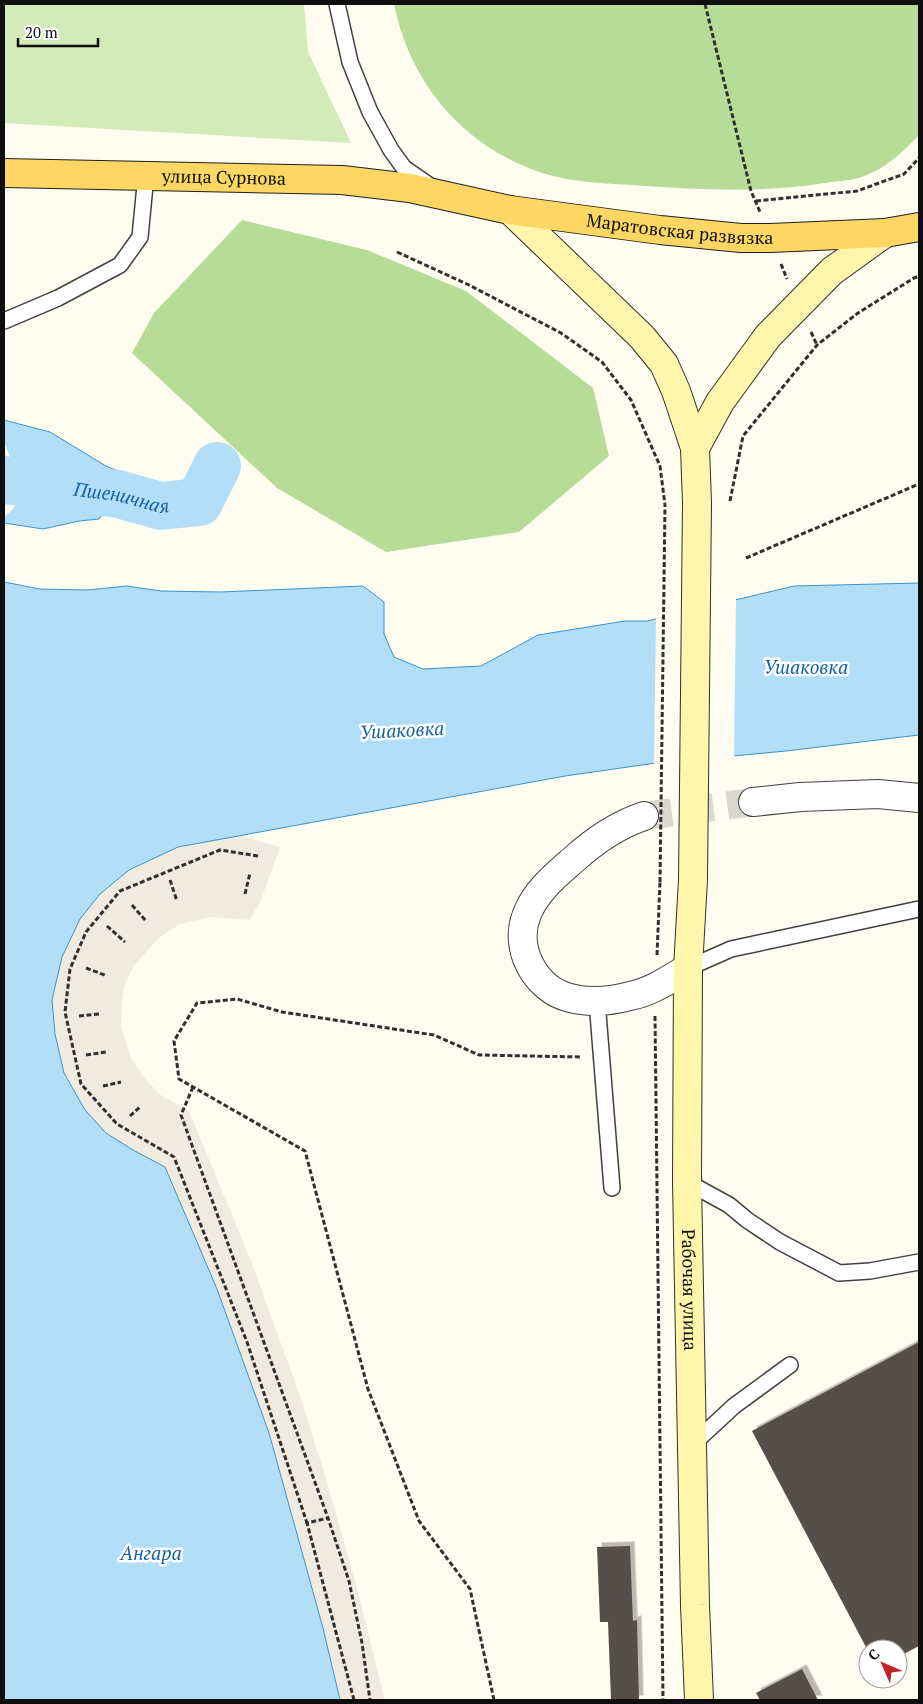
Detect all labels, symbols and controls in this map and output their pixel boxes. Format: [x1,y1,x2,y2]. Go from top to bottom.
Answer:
scale bar [18,15,98,47]
text: 20 m [25,22,58,42]
street label: улица Сурнова [161,163,286,190]
street label: Маратовская развязка [585,207,773,249]
water label: Пшеничная [71,476,170,518]
water label: Ушаковка [764,654,848,679]
water label: Ушаковка [359,715,445,744]
street label: Рабочая улица [677,1229,703,1351]
water label: Ангара [119,1540,182,1565]
north arrow [858,1639,908,1689]
text: С [864,1645,883,1664]

